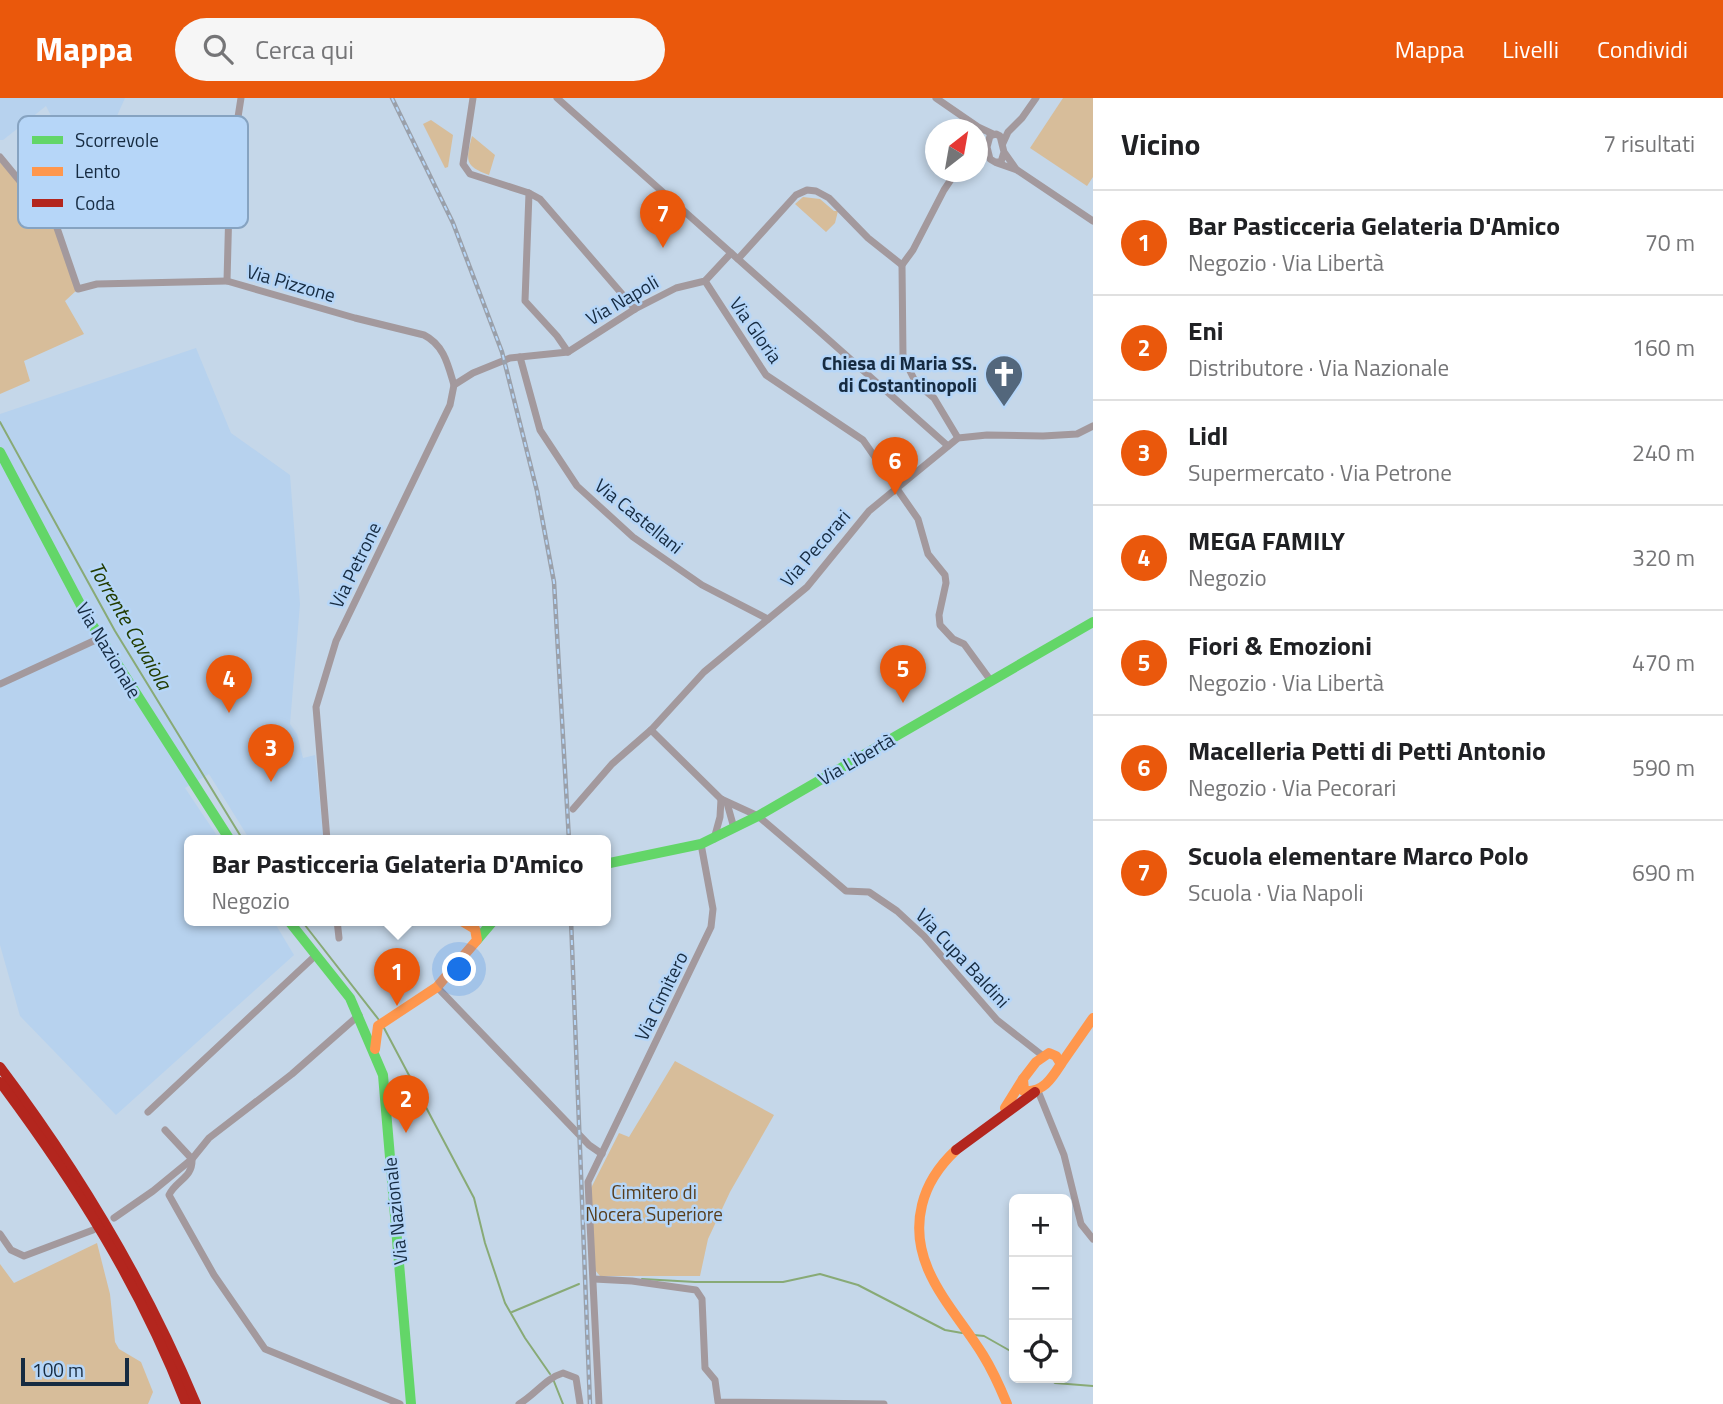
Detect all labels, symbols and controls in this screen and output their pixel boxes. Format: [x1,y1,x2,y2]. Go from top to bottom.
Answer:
search box [175,18,665,81]
text: Mappa [35,24,133,74]
icon: search [199,30,237,68]
text: Cerca qui [255,30,354,69]
text: Mappa [1395,31,1464,67]
text: Livelli [1502,31,1559,67]
text: Condividi [1597,31,1688,67]
legend [18,116,248,228]
north arrow [925,119,988,182]
text: Vicino [1121,121,1201,167]
text: Scorrevole [75,125,159,154]
text: 7 risultati [1603,126,1695,161]
text: Lento [75,156,120,185]
text: Coda [75,188,115,217]
pin: 7 [640,190,686,248]
text: Bar Pasticceria Gelateria D'Amico [1188,206,1560,245]
text: 1 [1138,225,1150,260]
text: 70 m [1645,225,1695,260]
text: Negozio · Via Libertà [1188,245,1384,280]
street label: Via Pizzone [243,256,339,309]
street label: Via Napoli [580,267,664,332]
street label: Via Gloria [723,291,790,369]
text: Eni [1188,311,1224,350]
text: 2 [1138,330,1150,365]
text: 160 m [1632,330,1695,365]
place label: Chiesa di Maria SS. di Costantinopoli [822,348,977,399]
text: Distributore · Via Nazionale [1188,350,1449,385]
church icon: Chiesa di Maria SS. di Costantinopoli [983,353,1025,408]
text: Lidl [1188,416,1228,455]
text: 3 [1138,435,1150,470]
text: 240 m [1632,435,1695,470]
pin: 6 [872,437,918,495]
text: Supermercato · Via Petrone [1188,455,1452,490]
street label: Via Castellani [589,471,690,560]
street label: Via Pecorari [773,502,857,593]
street label: Via Petrone [321,517,388,613]
text: MEGA FAMILY [1188,521,1345,560]
text: 4 [1138,540,1150,575]
text: 320 m [1632,540,1695,575]
water label: Torrente Cavaiola [81,556,181,697]
text: Negozio [1188,560,1267,595]
street label: Via Nazionale [69,596,150,703]
text: Fiori & Emozioni [1188,626,1372,665]
pin: 5 [880,645,926,703]
text: 5 [1138,645,1150,680]
text: 470 m [1632,645,1695,680]
pin: 4 [206,655,252,713]
text: Negozio · Via Libertà [1188,665,1384,700]
pin: 3 [248,724,294,782]
street label: Via Libertà [812,725,900,792]
text: Macelleria Petti di Petti Antonio [1188,731,1546,770]
text: 6 [1138,750,1150,785]
text: 590 m [1632,750,1695,785]
text: Negozio · Via Pecorari [1188,770,1396,805]
popup [184,835,611,926]
text: Scuola elementare Marco Polo [1188,836,1529,875]
text: Bar Pasticceria Gelateria D'Amico [211,844,584,883]
text: 7 [1138,855,1150,890]
text: 690 m [1632,855,1695,890]
text: Scuola · Via Napoli [1188,875,1364,910]
text: Negozio [211,883,290,918]
street label: Via Cupa Baldini [909,901,1017,1014]
street label: Via Cimitero [626,946,695,1045]
pin: 1 [374,948,420,1006]
your location [442,952,476,986]
pin: 2 [383,1075,429,1133]
street label: Via Nazionale [374,1156,415,1266]
park label: Cimitero di Nocera Superiore [585,1177,723,1228]
map controls [1009,1194,1072,1383]
button: + [1009,1194,1072,1257]
button: − [1009,1257,1072,1320]
button: locate [1009,1320,1072,1383]
scale bar [21,1355,130,1387]
text: 100 m [32,1355,84,1384]

